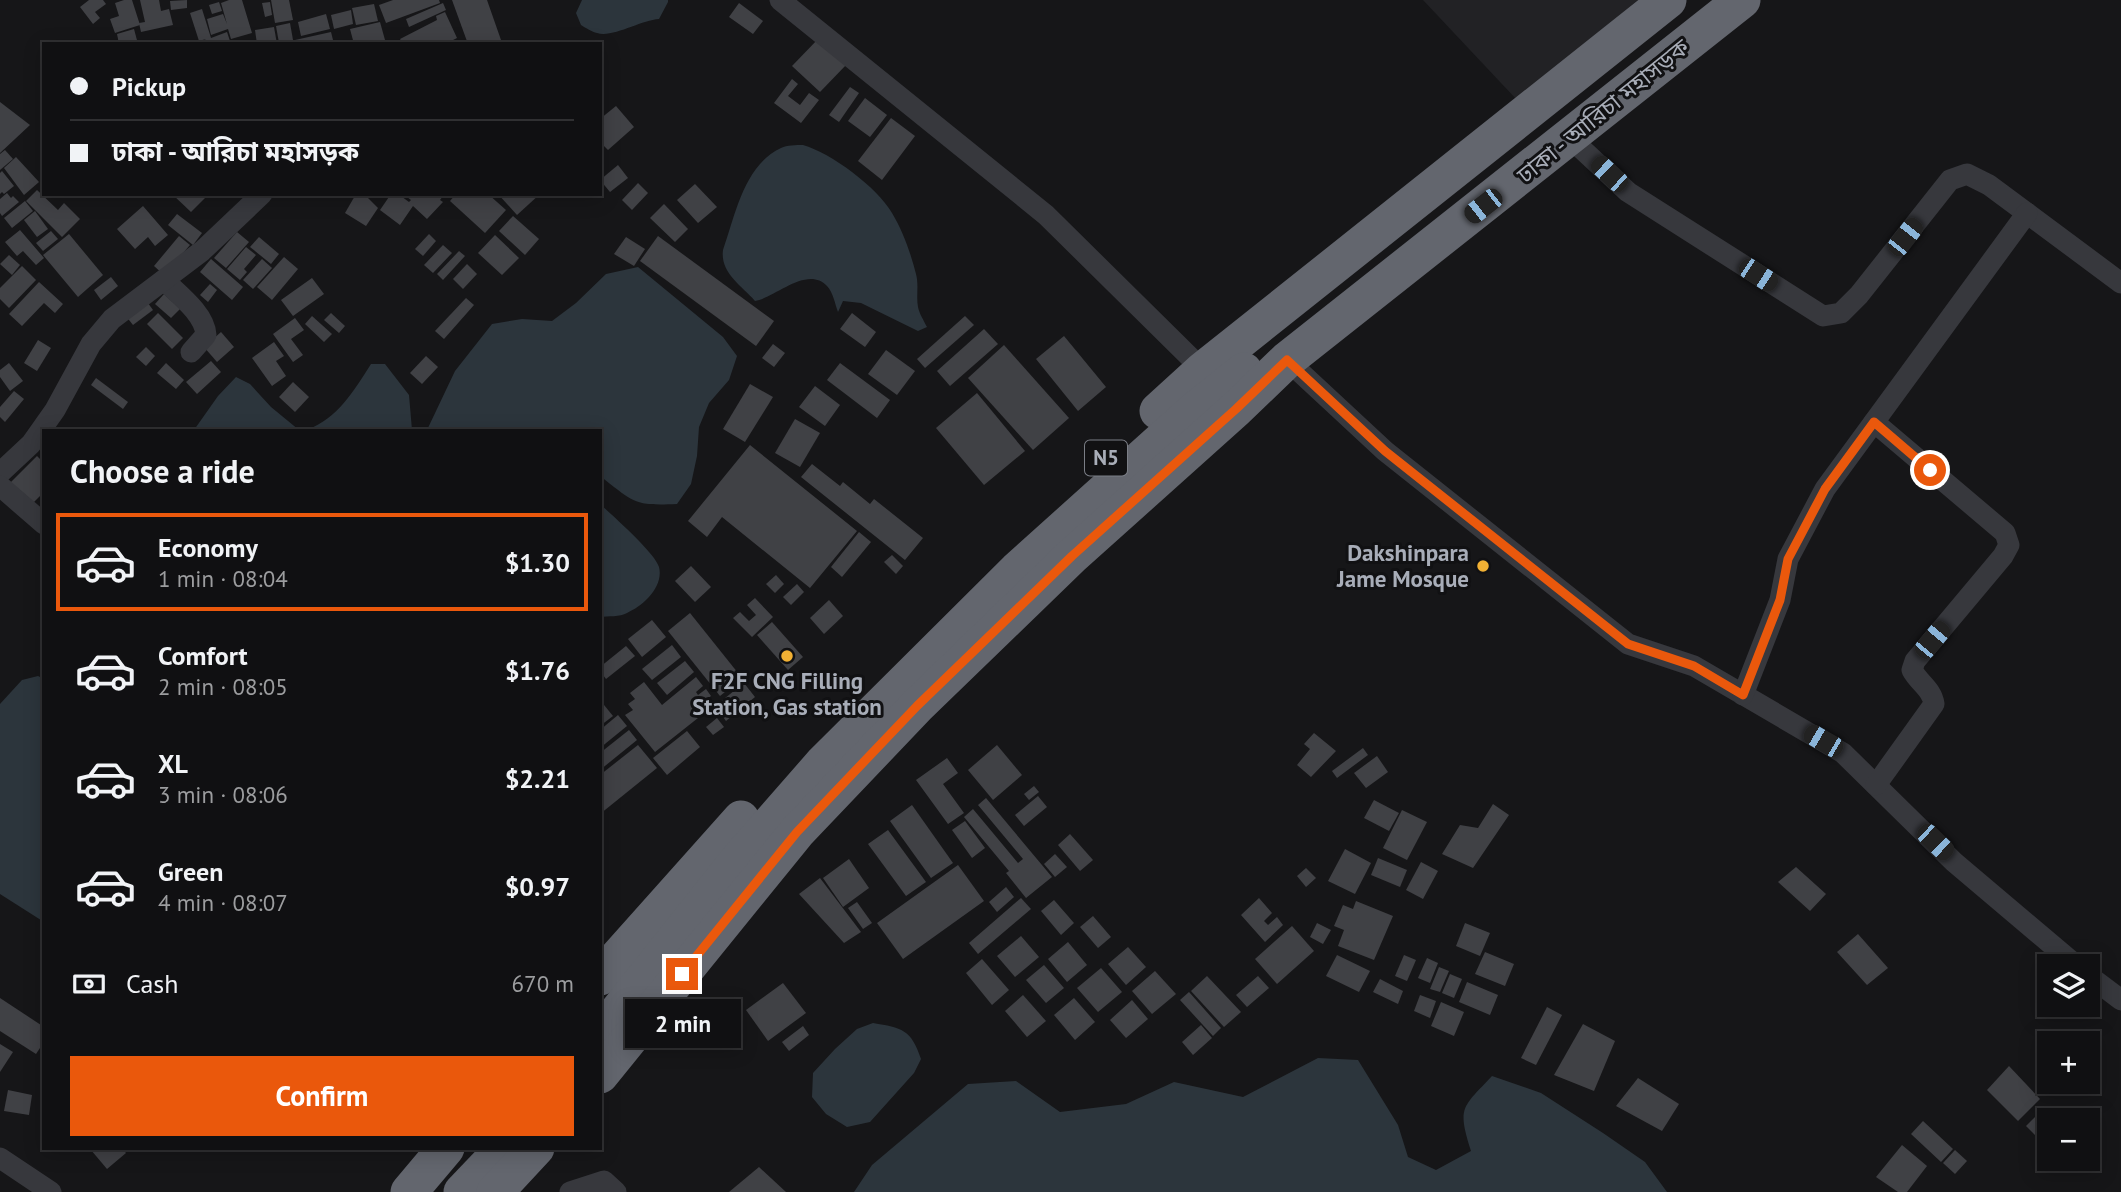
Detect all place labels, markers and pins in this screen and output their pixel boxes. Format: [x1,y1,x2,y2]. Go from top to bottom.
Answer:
place label: Dakshinpara Jame Mosque [1336,538,1469,593]
marker: Dakshinpara Jame Mosque [1475,558,1491,574]
marker: F2F CNG Filling Station, Gas station [779,648,795,664]
place label: F2F CNG Filling Station, Gas station [692,666,882,721]

